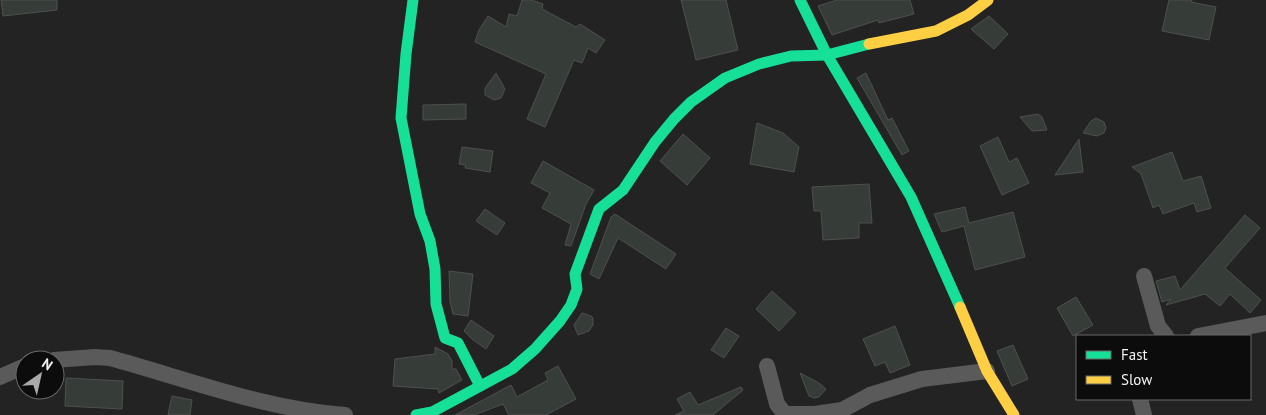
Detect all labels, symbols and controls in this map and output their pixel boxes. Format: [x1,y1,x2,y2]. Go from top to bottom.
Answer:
legend [1076,335,1251,400]
text: Fast [1121,345,1148,364]
north arrow [15,350,65,400]
text: N [38,354,56,374]
text: Slow [1121,370,1152,389]

